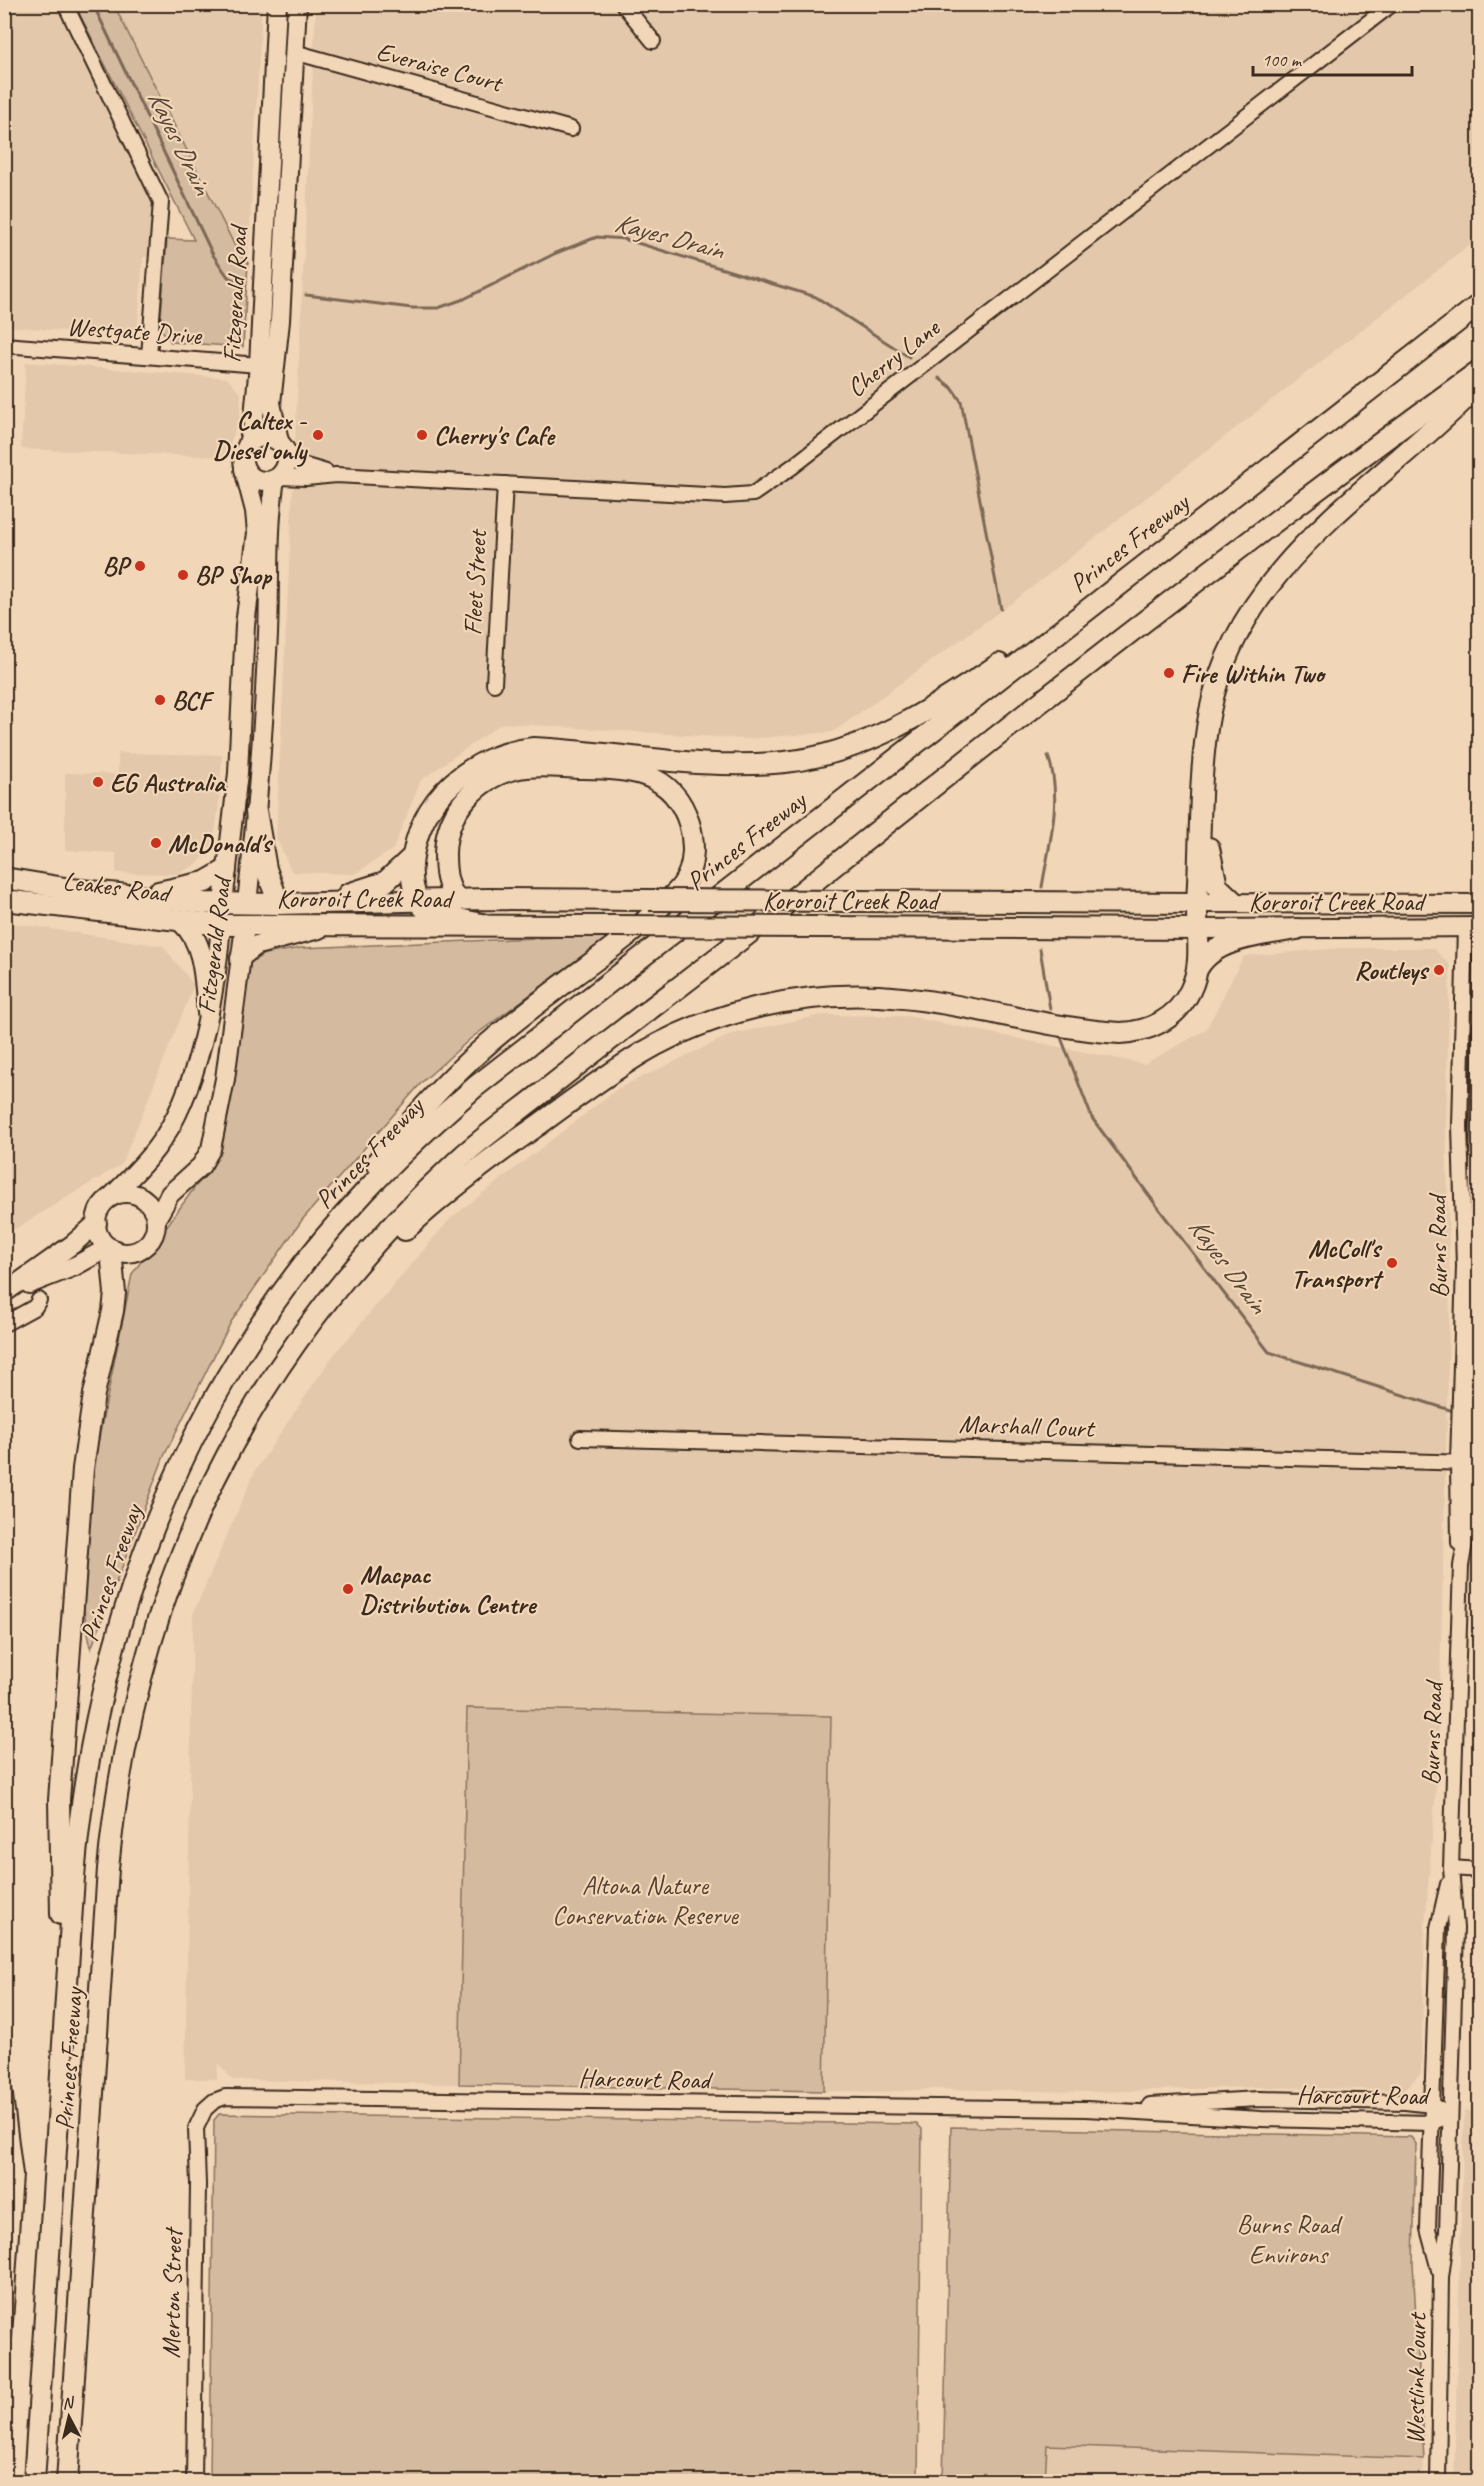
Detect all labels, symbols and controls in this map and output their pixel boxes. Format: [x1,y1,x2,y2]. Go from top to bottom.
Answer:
street label: Everaise Court [373,35,507,100]
scale bar [1253,39,1412,77]
text: 100 m [1262,49,1303,71]
water label: Kayes Drain [140,85,220,201]
water label: Kayes Drain [611,205,729,267]
street label: Fitzgerald Road [215,223,255,364]
street label: Westgate Drive [66,310,204,352]
street label: Cherry Lane [840,311,947,404]
place label: Caltex - Diesel only [213,404,308,467]
place label: Cherry's Cafe [434,419,556,452]
marker: Caltex - Diesel only [311,428,325,442]
marker: Cherry's Cafe [415,428,429,442]
street label: Princes Freeway [1063,485,1197,600]
street label: Fleet Street [456,528,494,636]
place label: BP [102,550,132,583]
marker: BP [133,559,147,573]
place label: BP Shop [195,559,273,592]
marker: BP Shop [176,568,190,582]
place label: Fire Within Two [1181,657,1326,690]
marker: Fire Within Two [1162,666,1176,680]
place label: BCF [172,684,215,717]
marker: BCF [153,693,167,707]
place label: EG Australia [110,766,227,799]
marker: EG Australia [91,775,105,789]
street label: Princes Freeway [680,783,814,898]
place label: McDonald's [168,827,274,860]
marker: McDonald's [149,836,163,850]
street label: Leakes Road [61,864,175,910]
street label: Fitzgerald Road [189,873,239,1015]
street label: Kororoit Creek Road [277,882,455,915]
street label: Kororoit Creek Road [763,884,941,917]
street label: Kororoit Creek Road [1249,885,1427,918]
place label: Routleys [1354,954,1430,987]
marker: Routleys [1432,963,1446,977]
street label: Princes Freeway [308,1089,432,1216]
street label: Burns Road [1421,1192,1455,1298]
water label: Kayes Drain [1181,1210,1276,1321]
place label: McColl's Transport [1291,1232,1384,1295]
marker: McColl's Transport [1385,1256,1399,1270]
street label: Marshall Court [958,1407,1096,1445]
street label: Princes Freeway [72,1498,150,1646]
place label: Macpac Distribution Centre [360,1558,537,1621]
marker: Macpac Distribution Centre [341,1582,355,1596]
street label: Burns Road [1414,1679,1450,1786]
park label: Altona Nature Conservation Reserve [552,1869,739,1932]
street label: Princes Freeway [48,1985,91,2131]
street label: Harcourt Road [578,2061,714,2097]
street label: Harcourt Road [1296,2079,1431,2112]
park label: Burns Road Environs [1237,2208,1343,2271]
street label: Merton Street [154,2226,190,2359]
street label: Westlink Court [1398,2311,1434,2445]
north arrow [39,2387,99,2447]
text: N [61,2392,76,2414]

